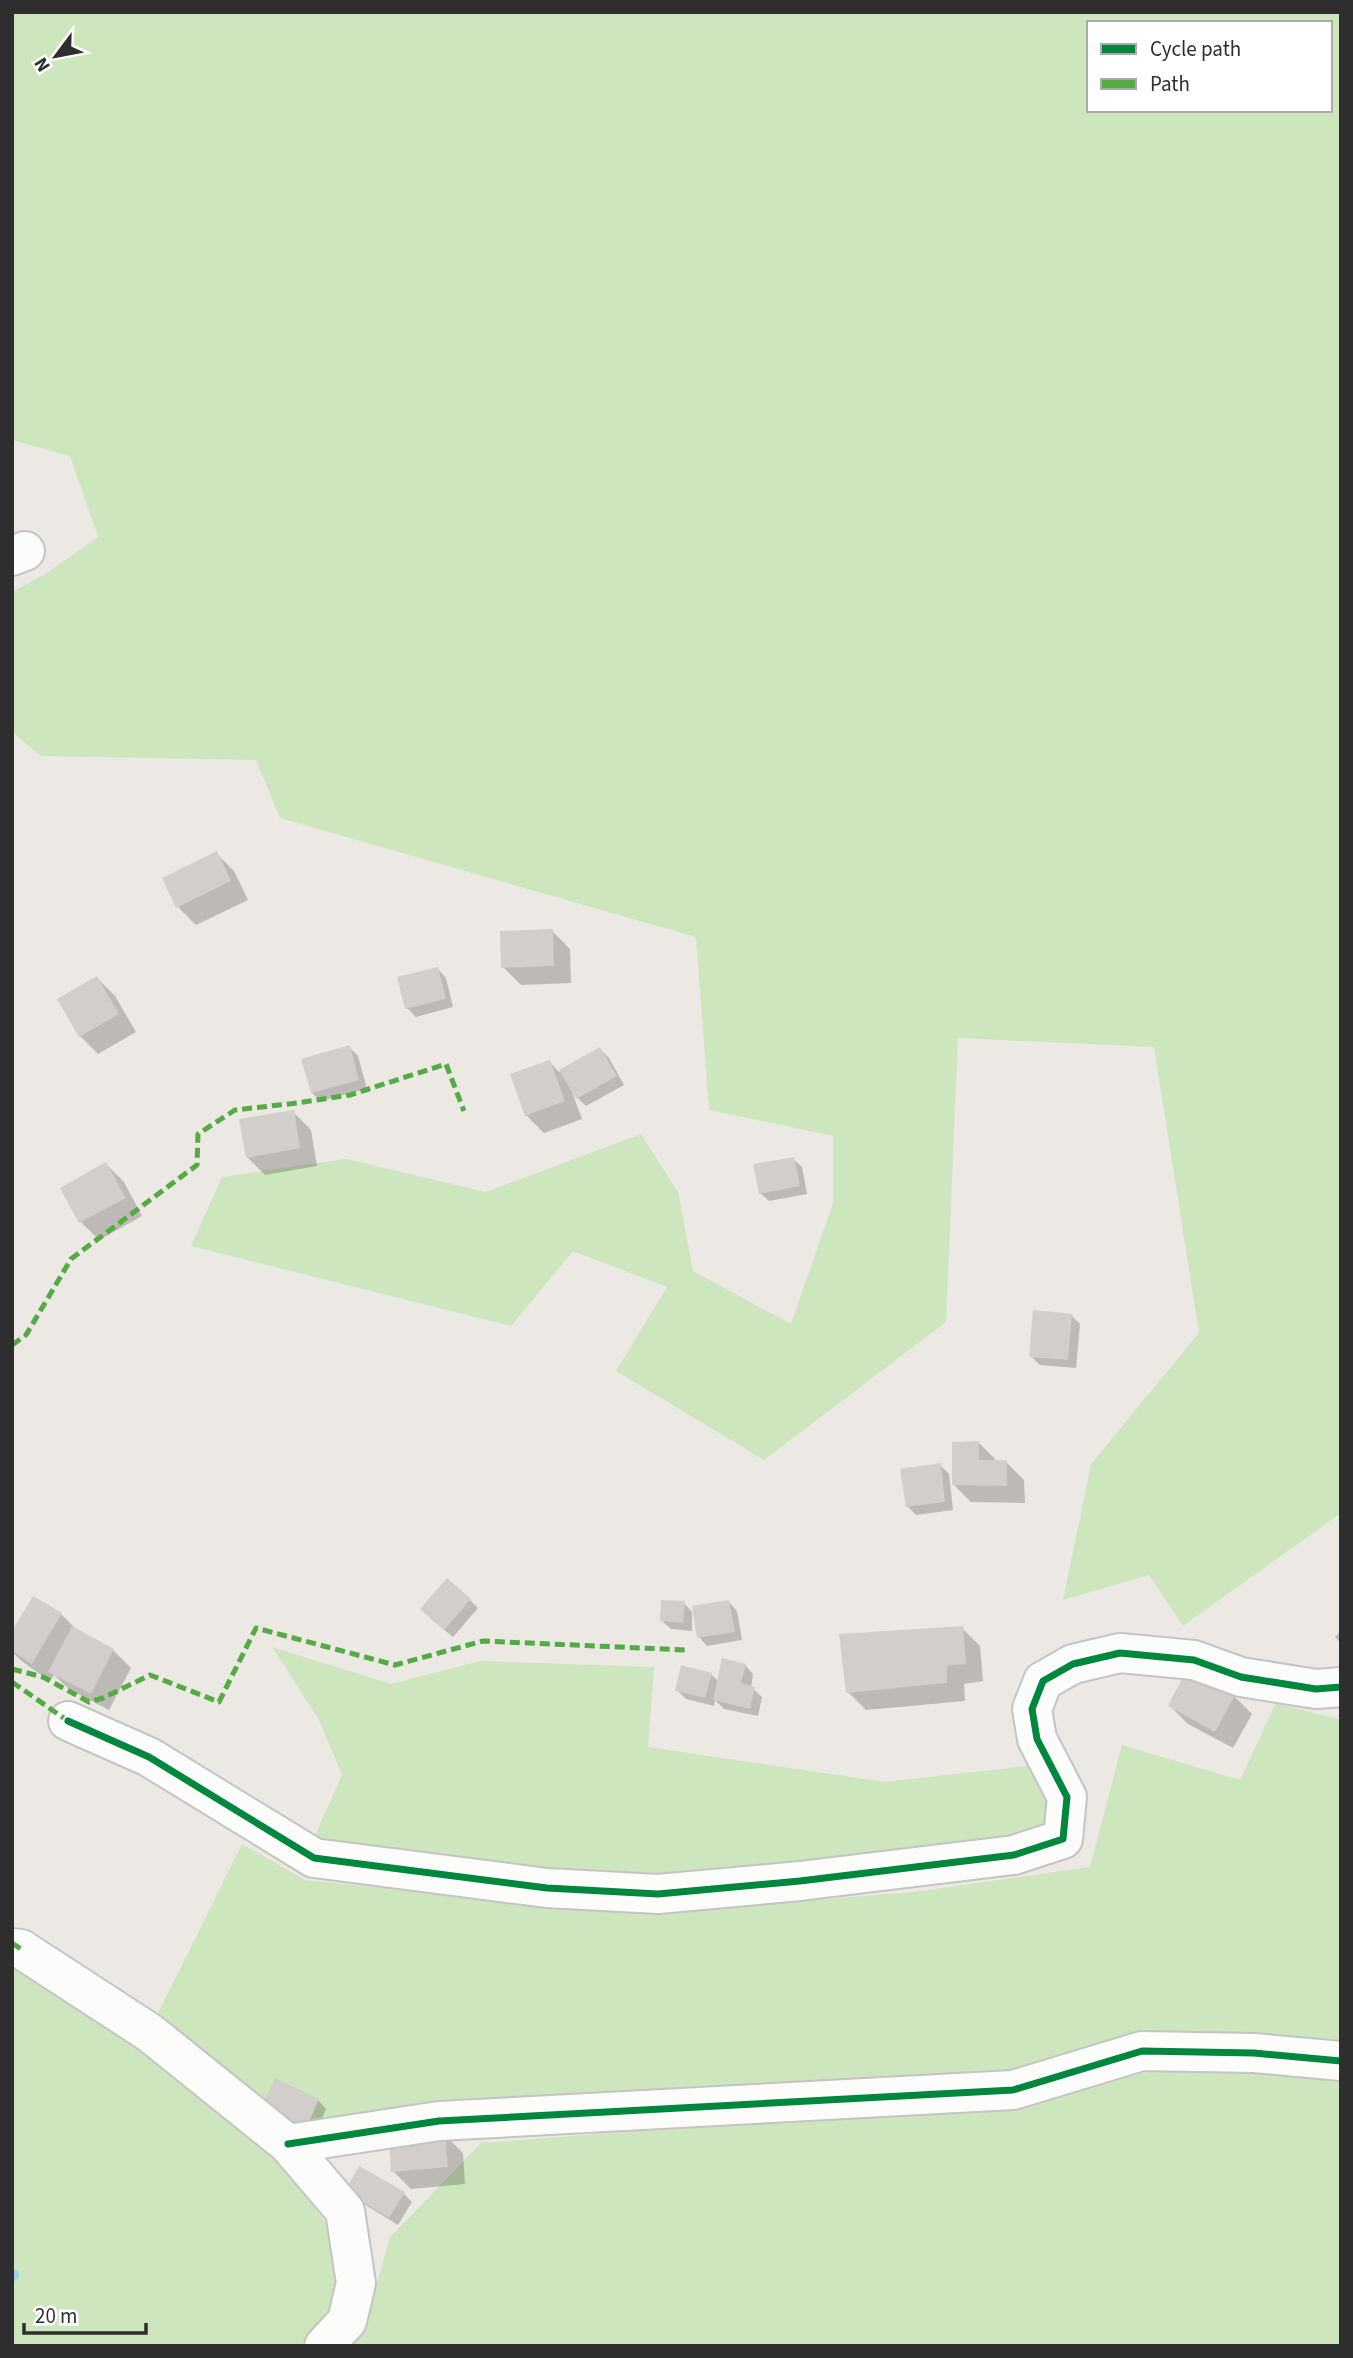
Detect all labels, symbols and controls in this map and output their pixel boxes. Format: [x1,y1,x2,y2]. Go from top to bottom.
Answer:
north arrow [21,21,91,91]
legend [1087,21,1332,112]
text: Cycle path [1150,34,1241,64]
text: N [28,52,58,77]
text: Path [1150,69,1190,99]
scale bar [24,2292,147,2336]
text: 20 m [35,2301,77,2331]

